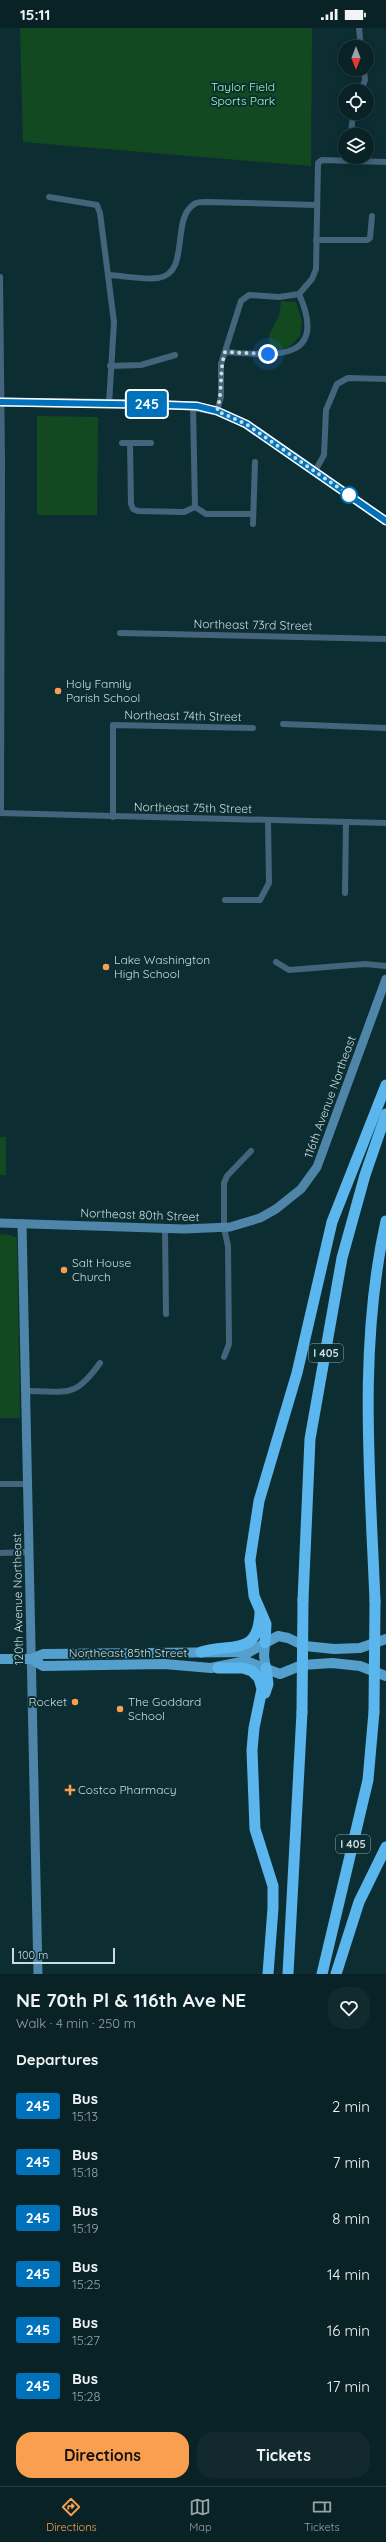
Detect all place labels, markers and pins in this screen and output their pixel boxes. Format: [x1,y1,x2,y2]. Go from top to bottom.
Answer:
unlabelled marker [340,486,358,504]
place label: Holy Family Parish School [66,676,140,705]
marker: Holy Family Parish School [53,686,63,696]
place label: Lake Washington High School [114,952,210,981]
marker: Lake Washington High School [101,962,111,972]
place label: Salt House Church [72,1255,131,1284]
marker: Salt House Church [59,1265,69,1275]
place label: Rocket [29,1694,67,1709]
place label: The Goddard School [128,1694,201,1723]
marker: Rocket [70,1697,80,1707]
marker: The Goddard School [115,1704,125,1714]
place label: Costco Pharmacy [78,1782,177,1797]
marker: Costco Pharmacy [65,1785,75,1795]

